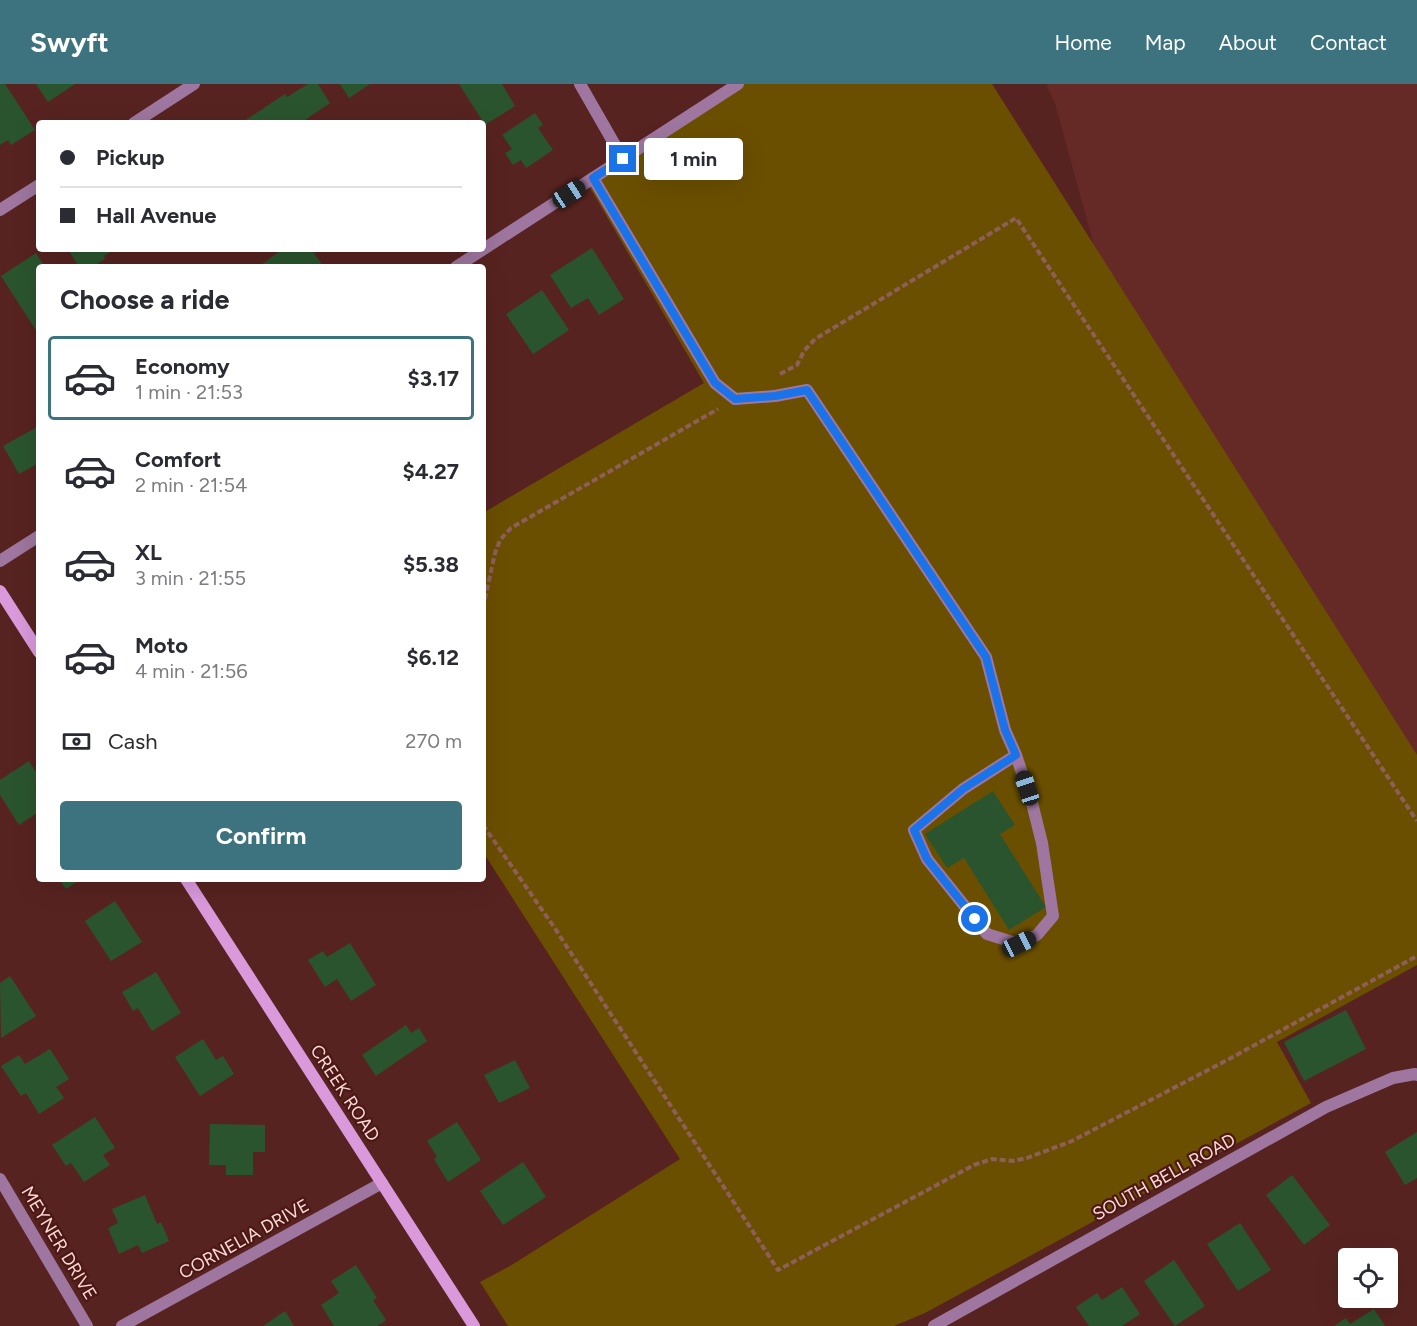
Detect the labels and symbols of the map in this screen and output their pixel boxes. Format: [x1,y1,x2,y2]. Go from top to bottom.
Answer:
callout: 1 min [644,138,743,180]
route end [609,145,636,172]
car [549,177,589,211]
car [1013,768,1041,808]
route start [961,905,988,932]
car [999,928,1039,960]
street label: CREEK ROAD [306,1041,384,1145]
street label: SOUTH BELL ROAD [1089,1129,1239,1225]
street label: MEYNER DRIVE [16,1182,102,1304]
street label: CORNELIA DRIVE [175,1194,313,1284]

